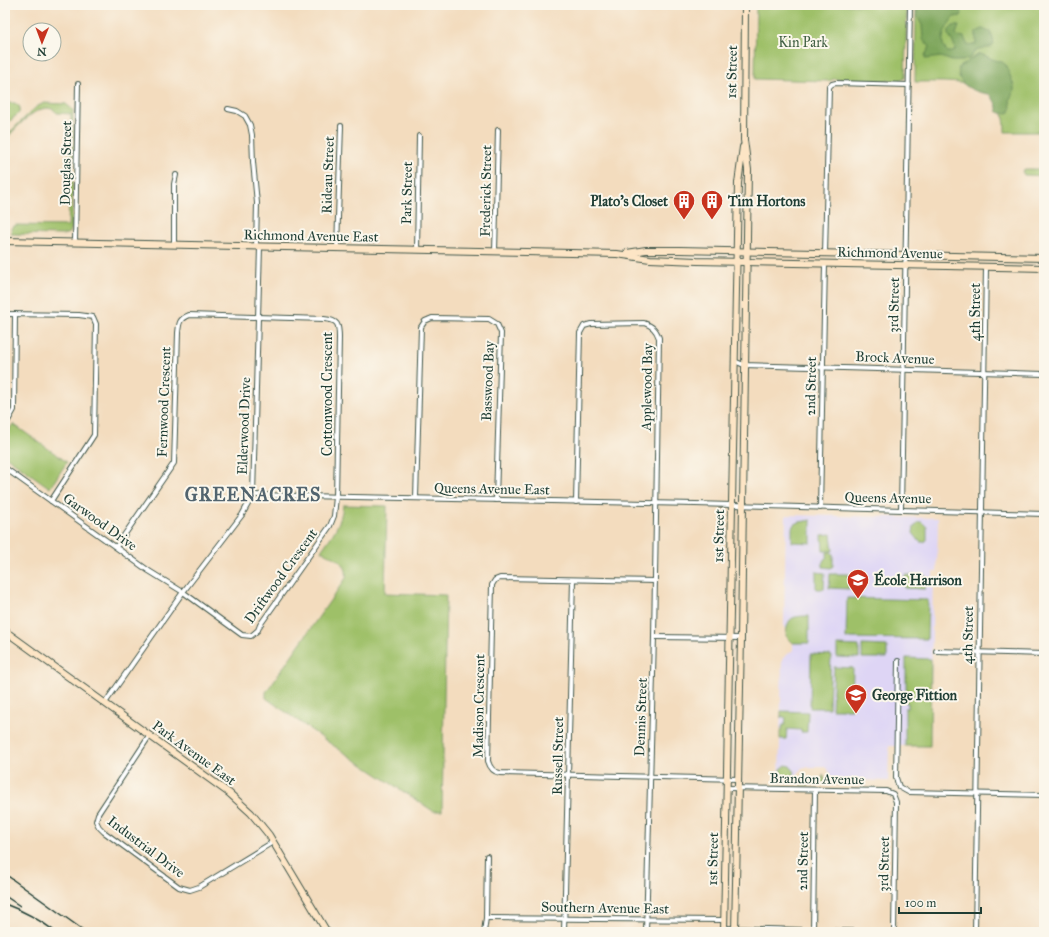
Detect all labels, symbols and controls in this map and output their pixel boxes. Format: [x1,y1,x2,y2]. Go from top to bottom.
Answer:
north arrow [22,22,62,62]
park label: Kin Park [778,34,828,51]
text: N [36,45,47,58]
street label: 1st Street [723,45,741,99]
street label: Douglas Street [57,120,75,206]
street label: Rideau Street [318,136,338,214]
street label: Frederick Street [477,145,495,237]
street label: Park Street [398,161,416,225]
building icon: Plato's Closet [671,188,697,221]
building icon: Tim Hortons [699,188,725,221]
place label: Plato's Closet [590,193,668,210]
place label: Tim Hortons [727,193,805,210]
street label: Richmond Avenue East [243,226,379,246]
street label: Richmond Avenue [837,244,943,262]
street label: 3rd Street [885,277,903,333]
street label: 4th Street [967,283,984,341]
street label: Cottonwood Crescent [319,332,336,456]
street label: Basswood Bay [478,340,498,421]
street label: Applewood Bay [638,342,656,432]
street label: Fernwood Crescent [154,346,174,458]
street label: Brock Avenue [855,348,935,368]
street label: 2nd Street [802,356,820,416]
street label: Elderwood Drive [234,377,254,475]
street label: Queens Avenue East [434,479,550,499]
district label: GREENACRES [185,484,321,506]
street label: Garwood Drive [60,489,140,555]
street label: Queens Avenue [844,489,932,507]
street label: 1st Street [710,509,728,563]
street label: Driftwood Crescent [241,525,321,627]
school or university icon: École Harrison [845,567,871,600]
place label: École Harrison [874,570,962,589]
street label: 4th Street [959,606,977,664]
street label: Madison Crescent [470,654,488,758]
street label: Dennis Street [631,677,651,757]
school or university icon: George Fittion [843,682,869,715]
place label: George Fittion [872,687,958,705]
street label: Park Avenue East [149,717,239,789]
street label: Russell Street [549,717,567,795]
street label: Brandon Avenue [769,770,865,788]
street label: Industrial Drive [104,812,188,882]
street label: 2nd Street [794,831,812,891]
street label: 1st Street [704,832,722,886]
street label: 3rd Street [875,836,893,892]
scale bar [899,889,981,915]
text: 100 m [905,896,936,910]
street label: Southern Avenue East [541,898,669,918]

